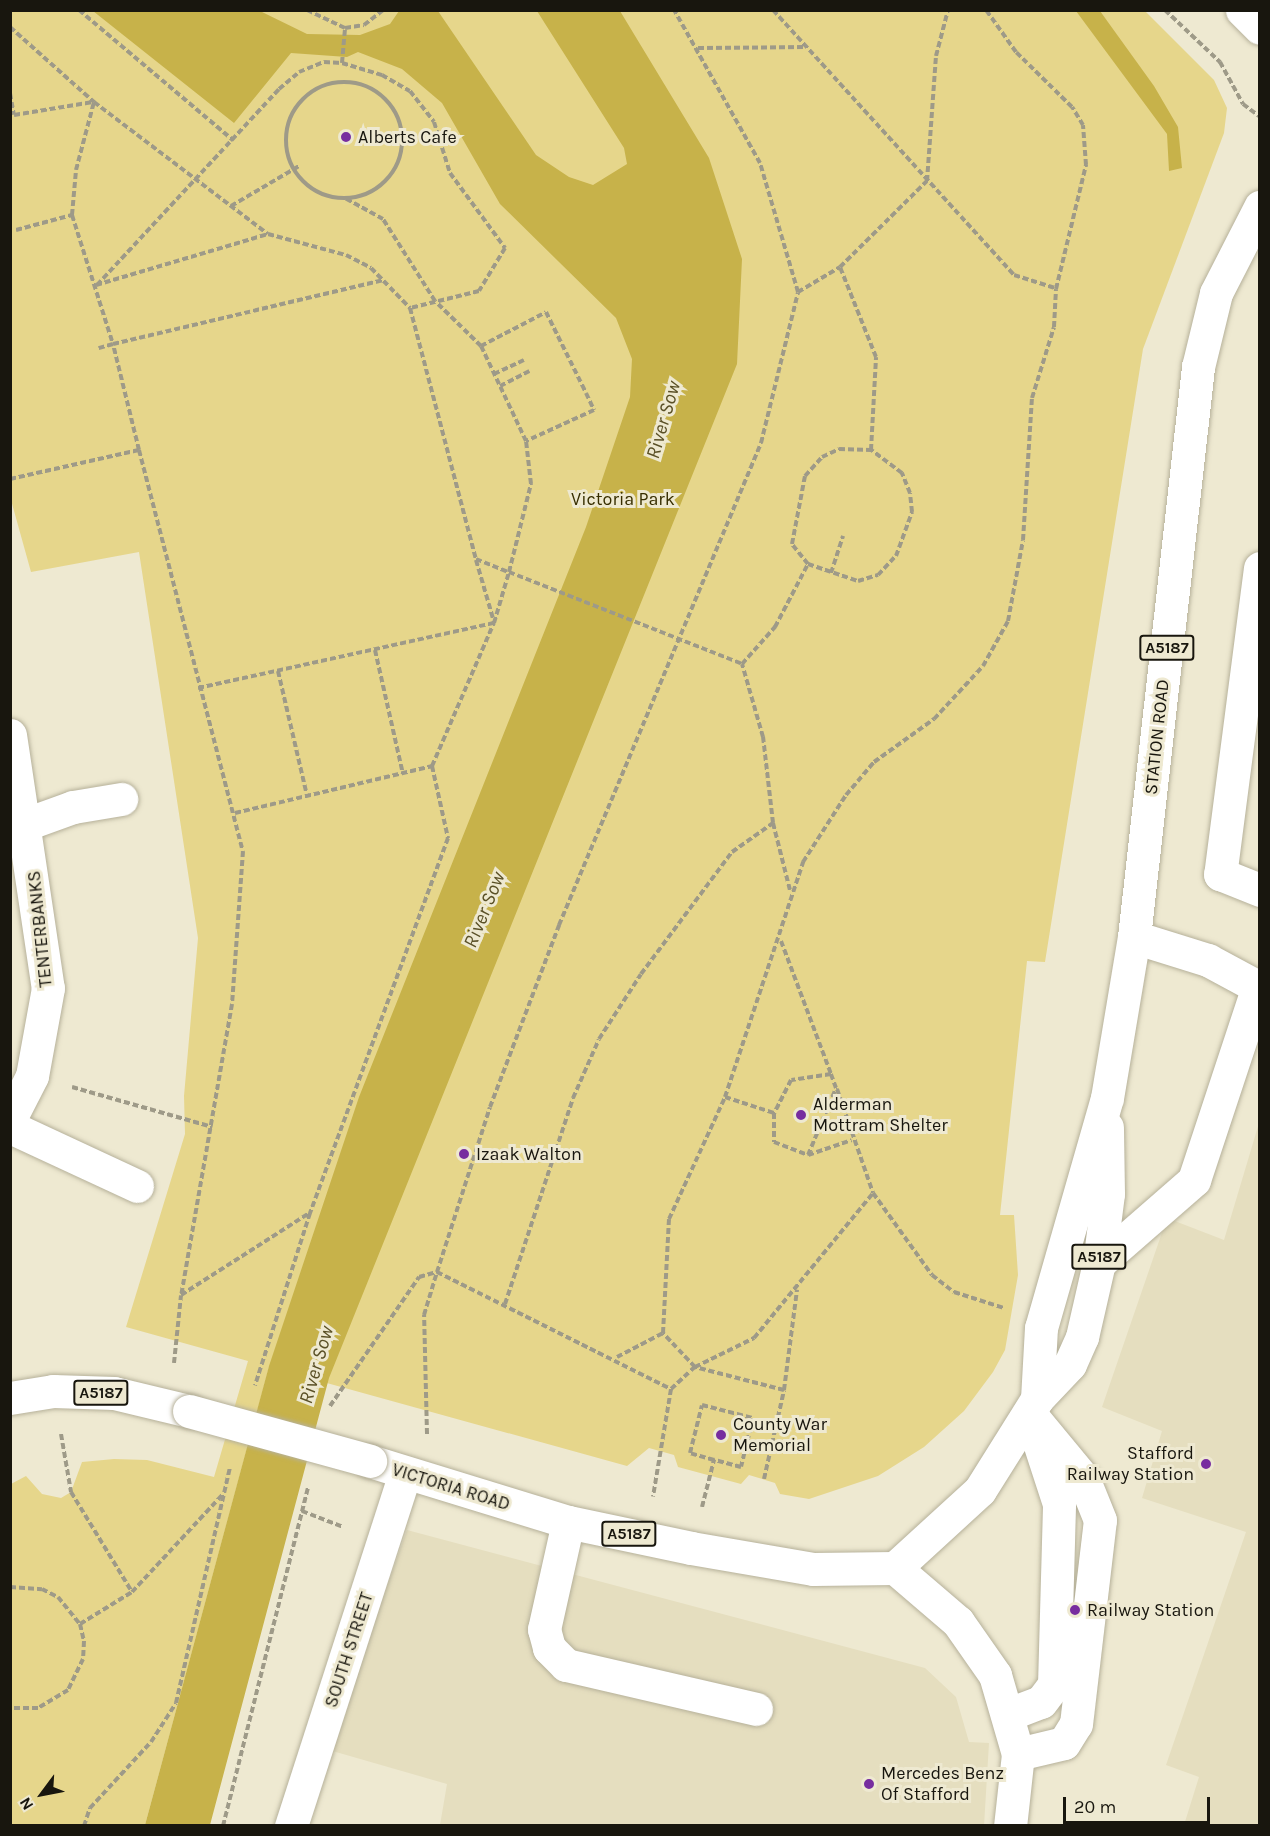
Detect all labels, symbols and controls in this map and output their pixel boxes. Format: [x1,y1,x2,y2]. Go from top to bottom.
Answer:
place label: Alberts Cafe [358,126,457,148]
marker: Alberts Cafe [339,130,353,144]
water label: River Sow [640,378,686,462]
park label: Victoria Park [571,488,675,510]
road number: A5187 [1138,635,1196,661]
street label: STATION ROAD [1140,678,1174,796]
water label: River Sow [458,869,510,951]
street label: TENTERBANKS [23,870,57,988]
place label: Alderman Mottram Shelter [813,1094,948,1136]
marker: Alderman Mottram Shelter [794,1108,808,1122]
place label: Izaak Walton [476,1143,582,1165]
marker: Izaak Walton [457,1147,471,1161]
road number: A5187 [1070,1244,1128,1270]
water label: River Sow [293,1323,339,1407]
road number: A5187 [72,1380,130,1406]
place label: County War Memorial [733,1414,827,1456]
marker: County War Memorial [714,1428,728,1442]
place label: Stafford Railway Station [1067,1443,1194,1486]
marker: Stafford Railway Station [1199,1457,1213,1471]
street label: VICTORIA ROAD [389,1459,513,1515]
road number: A5187 [600,1521,658,1547]
street label: SOUTH STREET [320,1590,378,1710]
place label: Railway Station [1087,1599,1214,1621]
marker: Railway Station [1068,1603,1082,1617]
place label: Mercedes Benz Of Stafford [881,1763,1004,1806]
north arrow [12,1764,72,1824]
marker: Mercedes Benz Of Stafford [862,1777,876,1791]
scale bar [1066,1785,1213,1823]
text: N [15,1794,37,1814]
text: 20 m [1074,1796,1116,1818]

